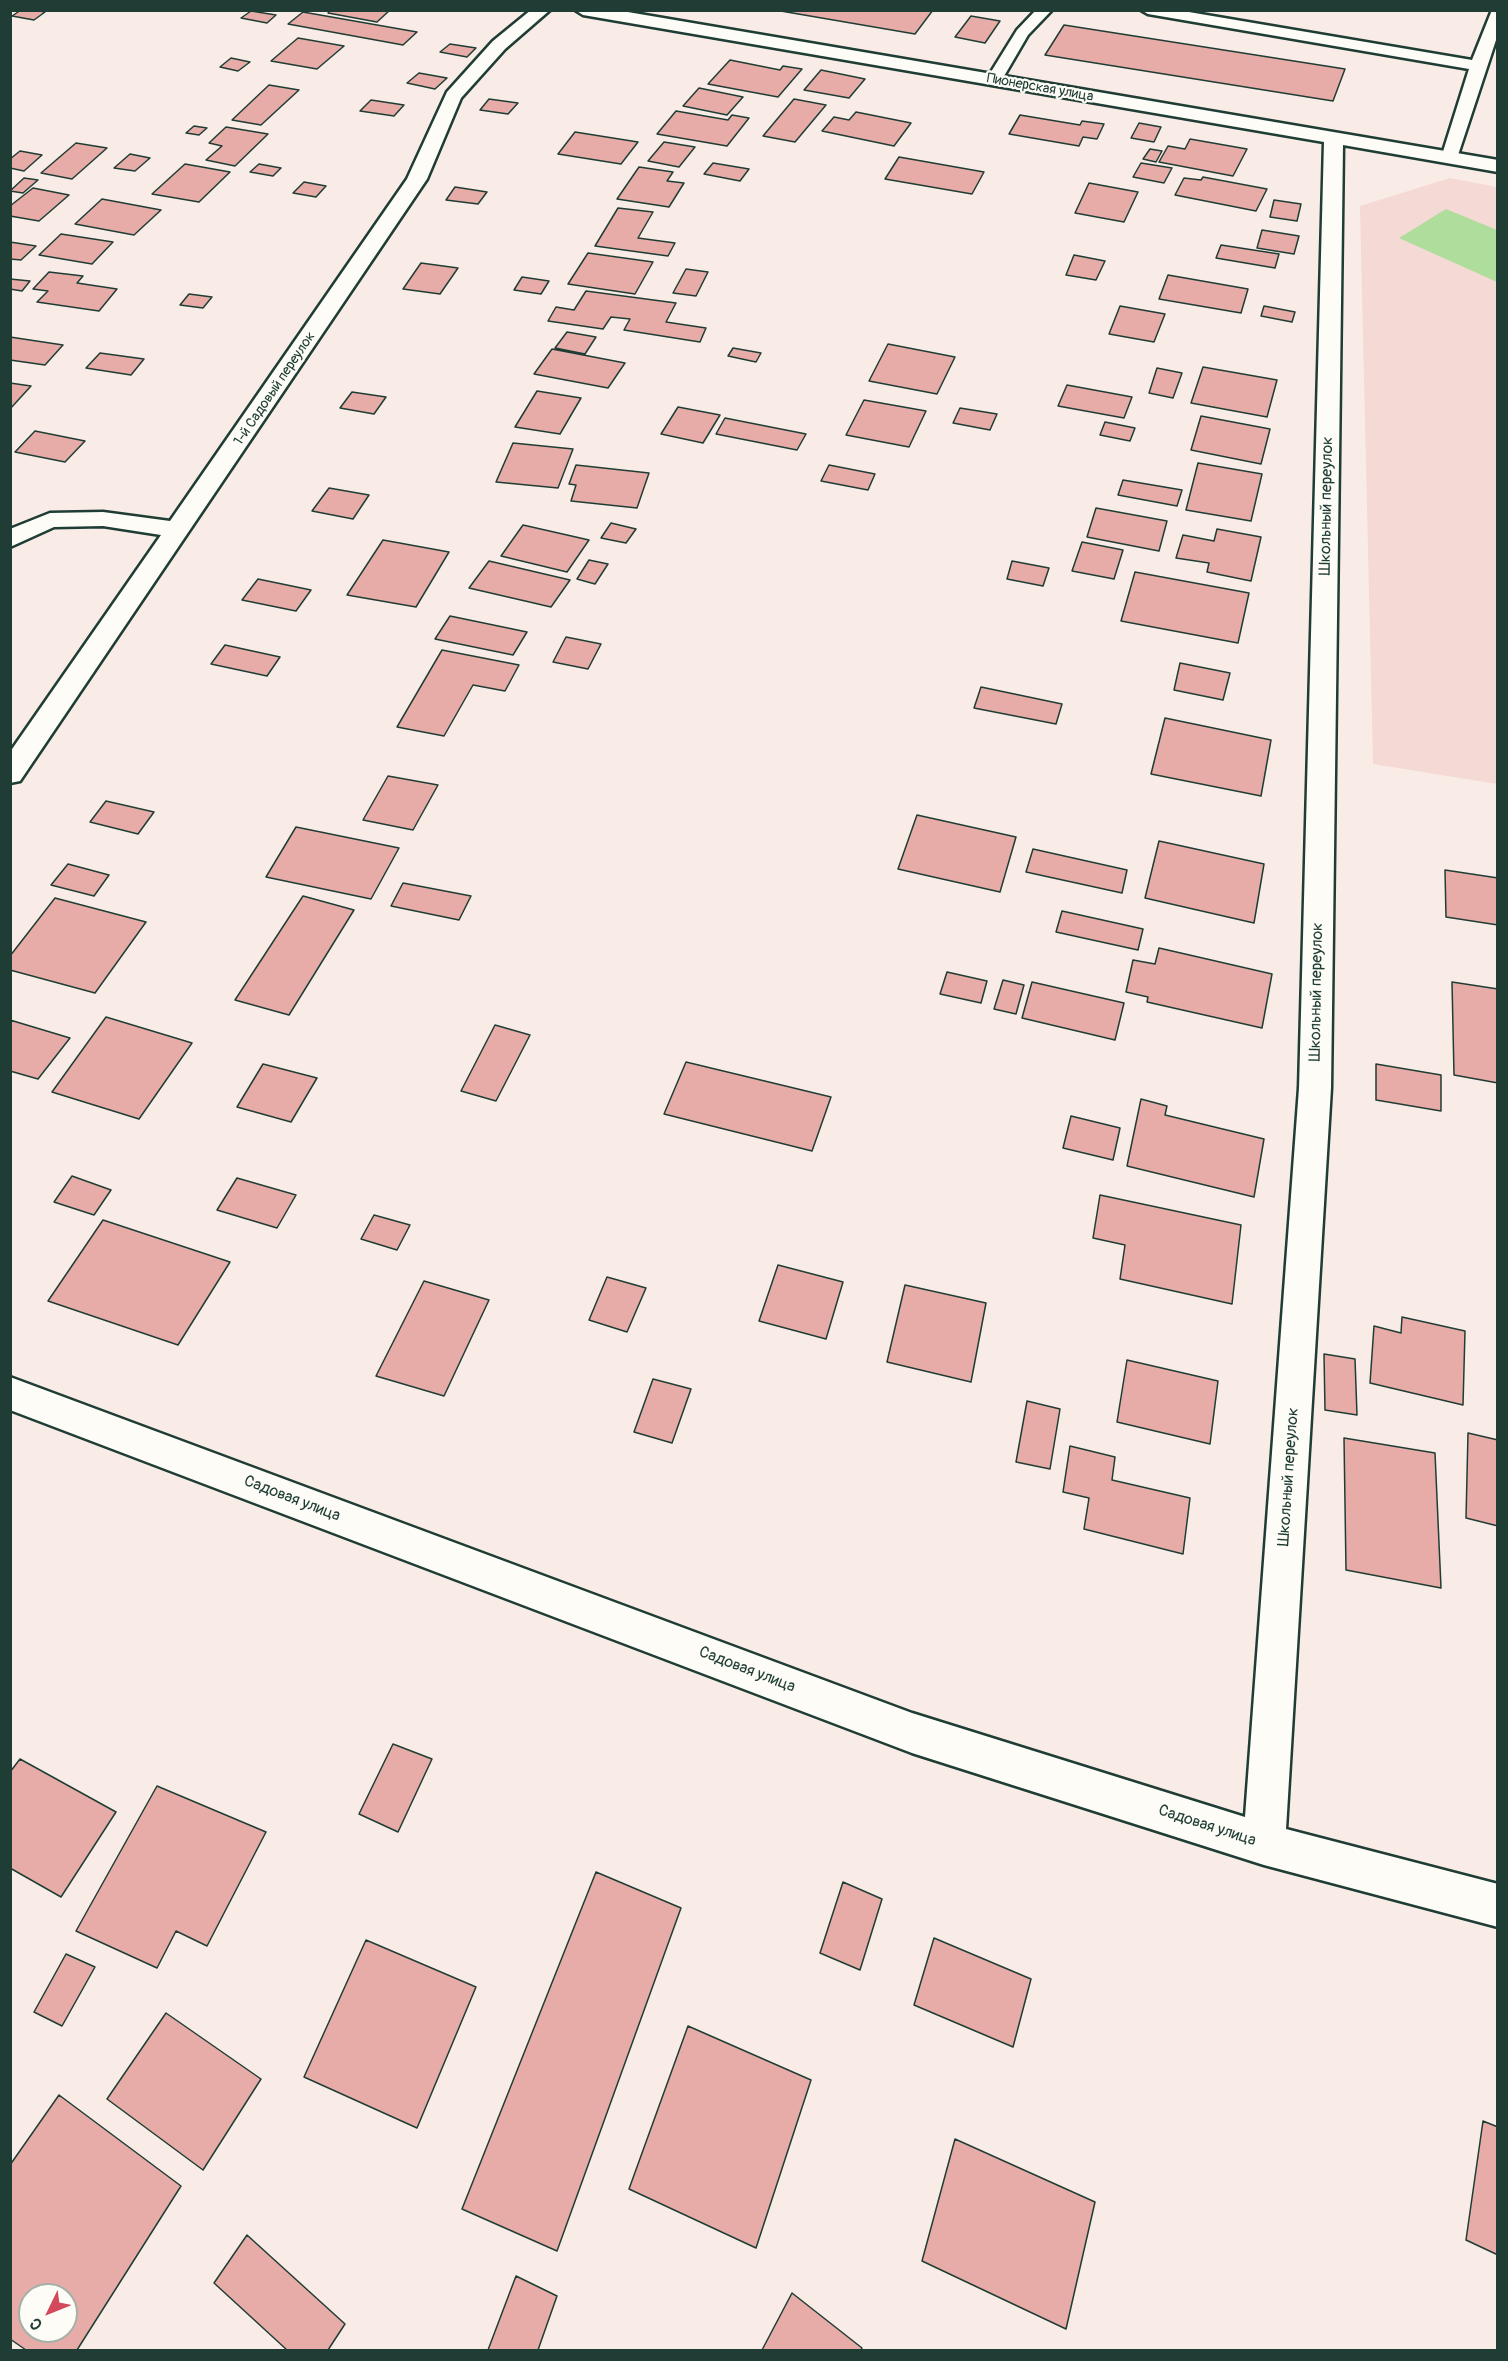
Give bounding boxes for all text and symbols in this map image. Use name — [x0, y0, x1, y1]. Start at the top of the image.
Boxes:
street label: Пионерская улица — [985, 70, 1095, 106]
street label: 1-й Садовый переулок — [231, 329, 319, 449]
street label: Школьный переулок — [1316, 436, 1338, 576]
street label: Школьный переулок — [1306, 922, 1328, 1062]
street label: Школьный переулок — [1275, 1407, 1303, 1547]
street label: Садовая улица — [241, 1472, 343, 1526]
street label: Садовая улица — [696, 1643, 798, 1697]
street label: Садовая улица — [1156, 1801, 1258, 1851]
north arrow — [18, 2283, 78, 2343]
text: С — [26, 2313, 47, 2334]

